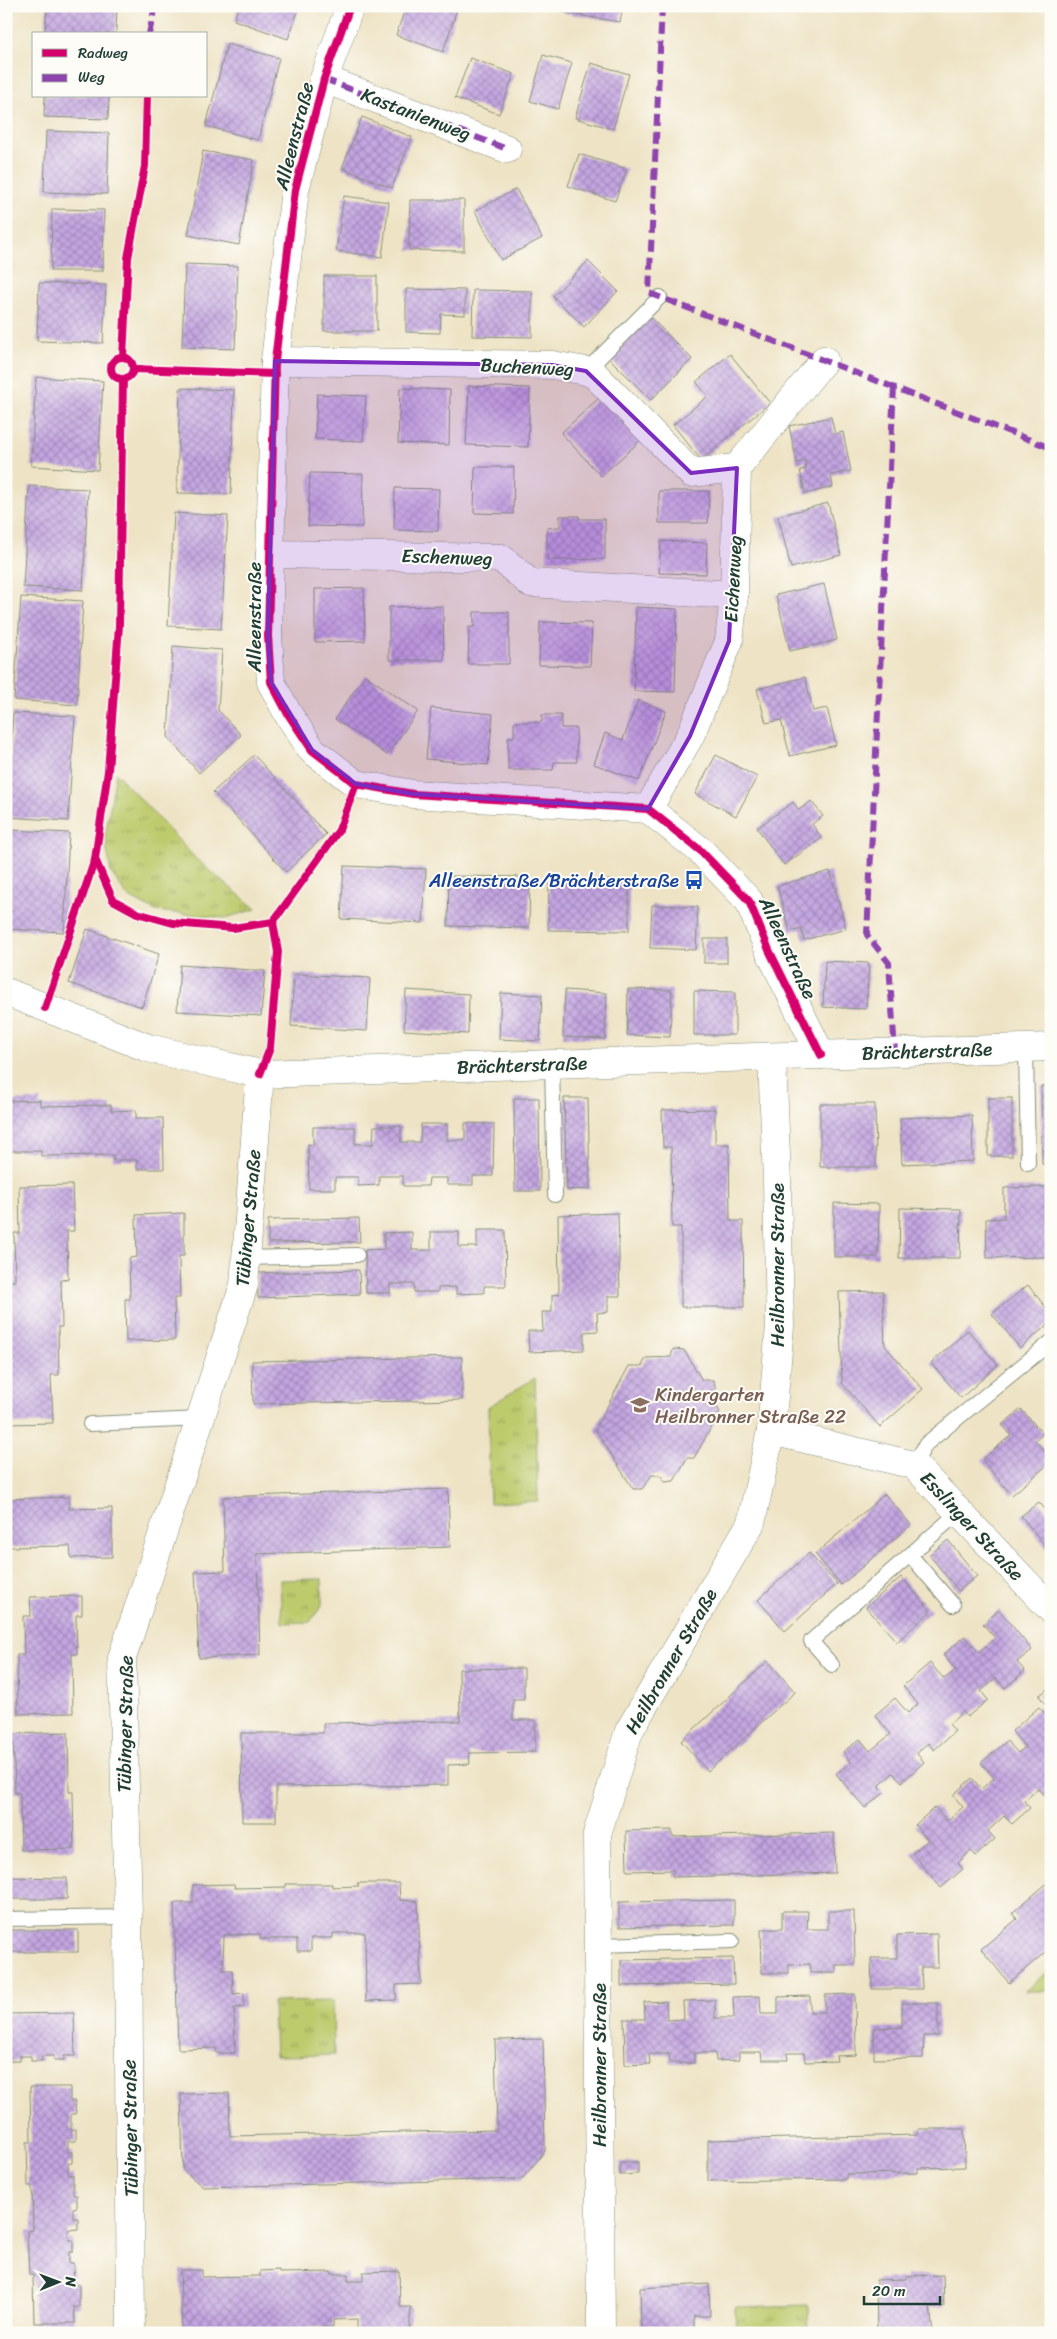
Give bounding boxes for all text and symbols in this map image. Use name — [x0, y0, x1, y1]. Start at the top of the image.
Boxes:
legend — [32, 32, 208, 98]
text: Radweg — [78, 40, 128, 66]
text: Weg — [78, 64, 105, 90]
street label: Alleenstraße — [264, 78, 323, 195]
street label: Kastanienweg — [356, 78, 476, 150]
street label: Buchenweg — [479, 348, 575, 386]
street label: Eichenweg — [714, 534, 752, 623]
street label: Eschenweg — [401, 539, 493, 575]
street label: Alleenstraße — [238, 562, 271, 673]
place label: Alleenstraße/Brächterstraße — [428, 864, 679, 897]
bus stop icon: Alleenstraße/Brächterstraße — [683, 869, 705, 891]
street label: Alleenstraße — [749, 890, 826, 1005]
street label: Brächterstraße — [861, 1032, 993, 1070]
street label: Brächterstraße — [456, 1046, 588, 1084]
street label: Tübinger Straße — [226, 1148, 270, 1288]
street label: Heilbronner Straße — [761, 1183, 794, 1347]
place label: Kindergarten Heilbronner Straße 22 — [655, 1378, 846, 1433]
school or university icon: Kindergarten Heilbronner Straße 22 — [629, 1394, 651, 1416]
street label: Esslinger Straße — [912, 1463, 1032, 1589]
street label: Heilbronner Straße — [616, 1582, 726, 1740]
street label: Tübinger Straße — [107, 1655, 143, 1793]
street label: Heilbronner Straße — [583, 1983, 616, 2147]
street label: Tübinger Straße — [112, 2059, 148, 2197]
north arrow — [32, 2256, 82, 2306]
scale bar — [864, 2274, 941, 2306]
text: N — [58, 2276, 83, 2287]
text: 20 m — [872, 2278, 906, 2304]

